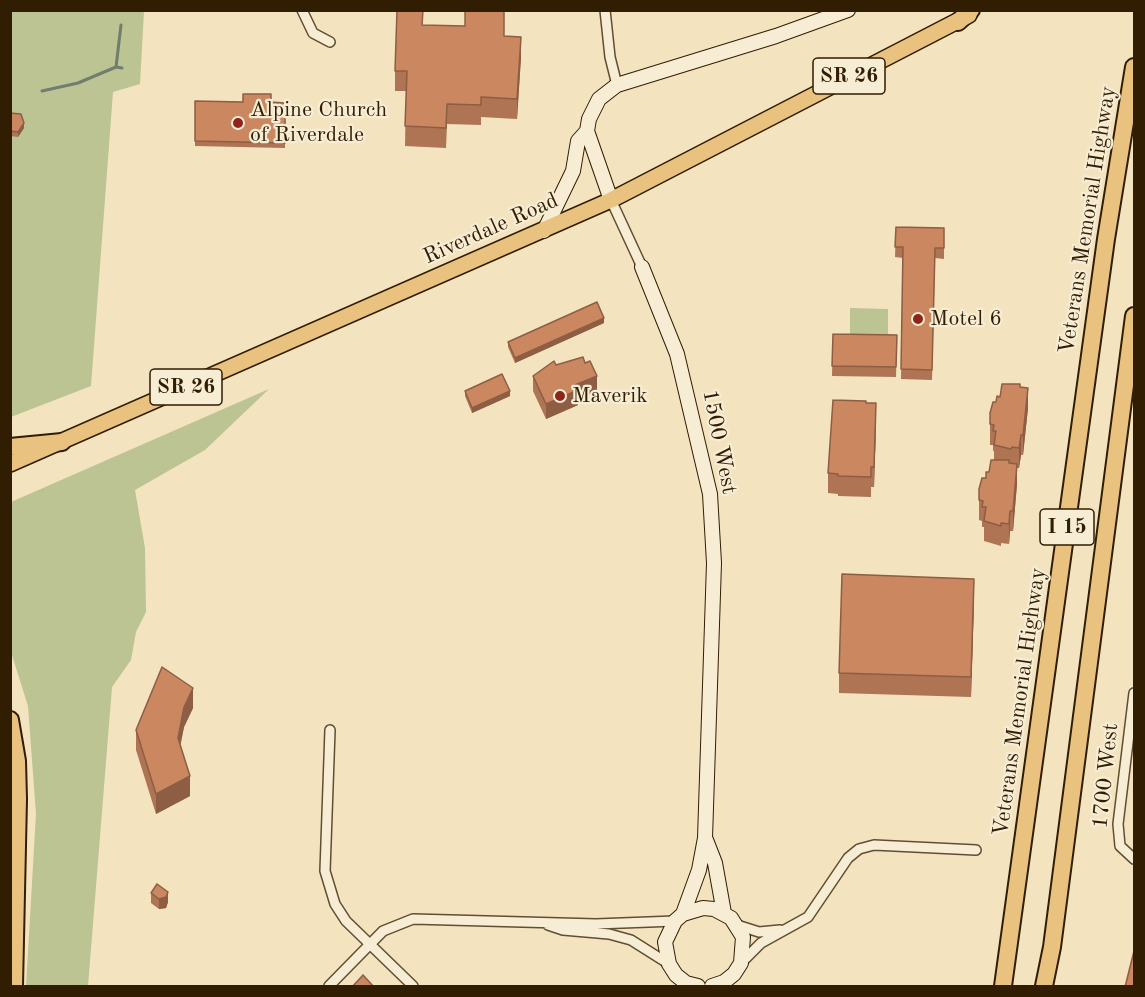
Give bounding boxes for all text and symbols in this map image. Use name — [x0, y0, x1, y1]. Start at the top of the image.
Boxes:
road number: SR 26 — [813, 58, 885, 94]
street label: Veterans Memorial Highway — [1054, 84, 1122, 356]
place label: Alpine Church of Riverdale — [250, 97, 387, 148]
marker: Alpine Church of Riverdale — [231, 116, 245, 130]
street label: Riverdale Road — [419, 187, 563, 271]
place label: Motel 6 — [930, 306, 1002, 332]
marker: Motel 6 — [911, 312, 925, 326]
road number: SR 26 — [150, 369, 222, 405]
place label: Maverik — [572, 383, 648, 409]
street label: 1500 West — [696, 387, 742, 497]
marker: Maverik — [553, 389, 567, 403]
road number: I 15 — [1040, 509, 1094, 545]
street label: Veterans Memorial Highway — [988, 566, 1052, 838]
street label: 1700 West — [1087, 722, 1125, 830]

